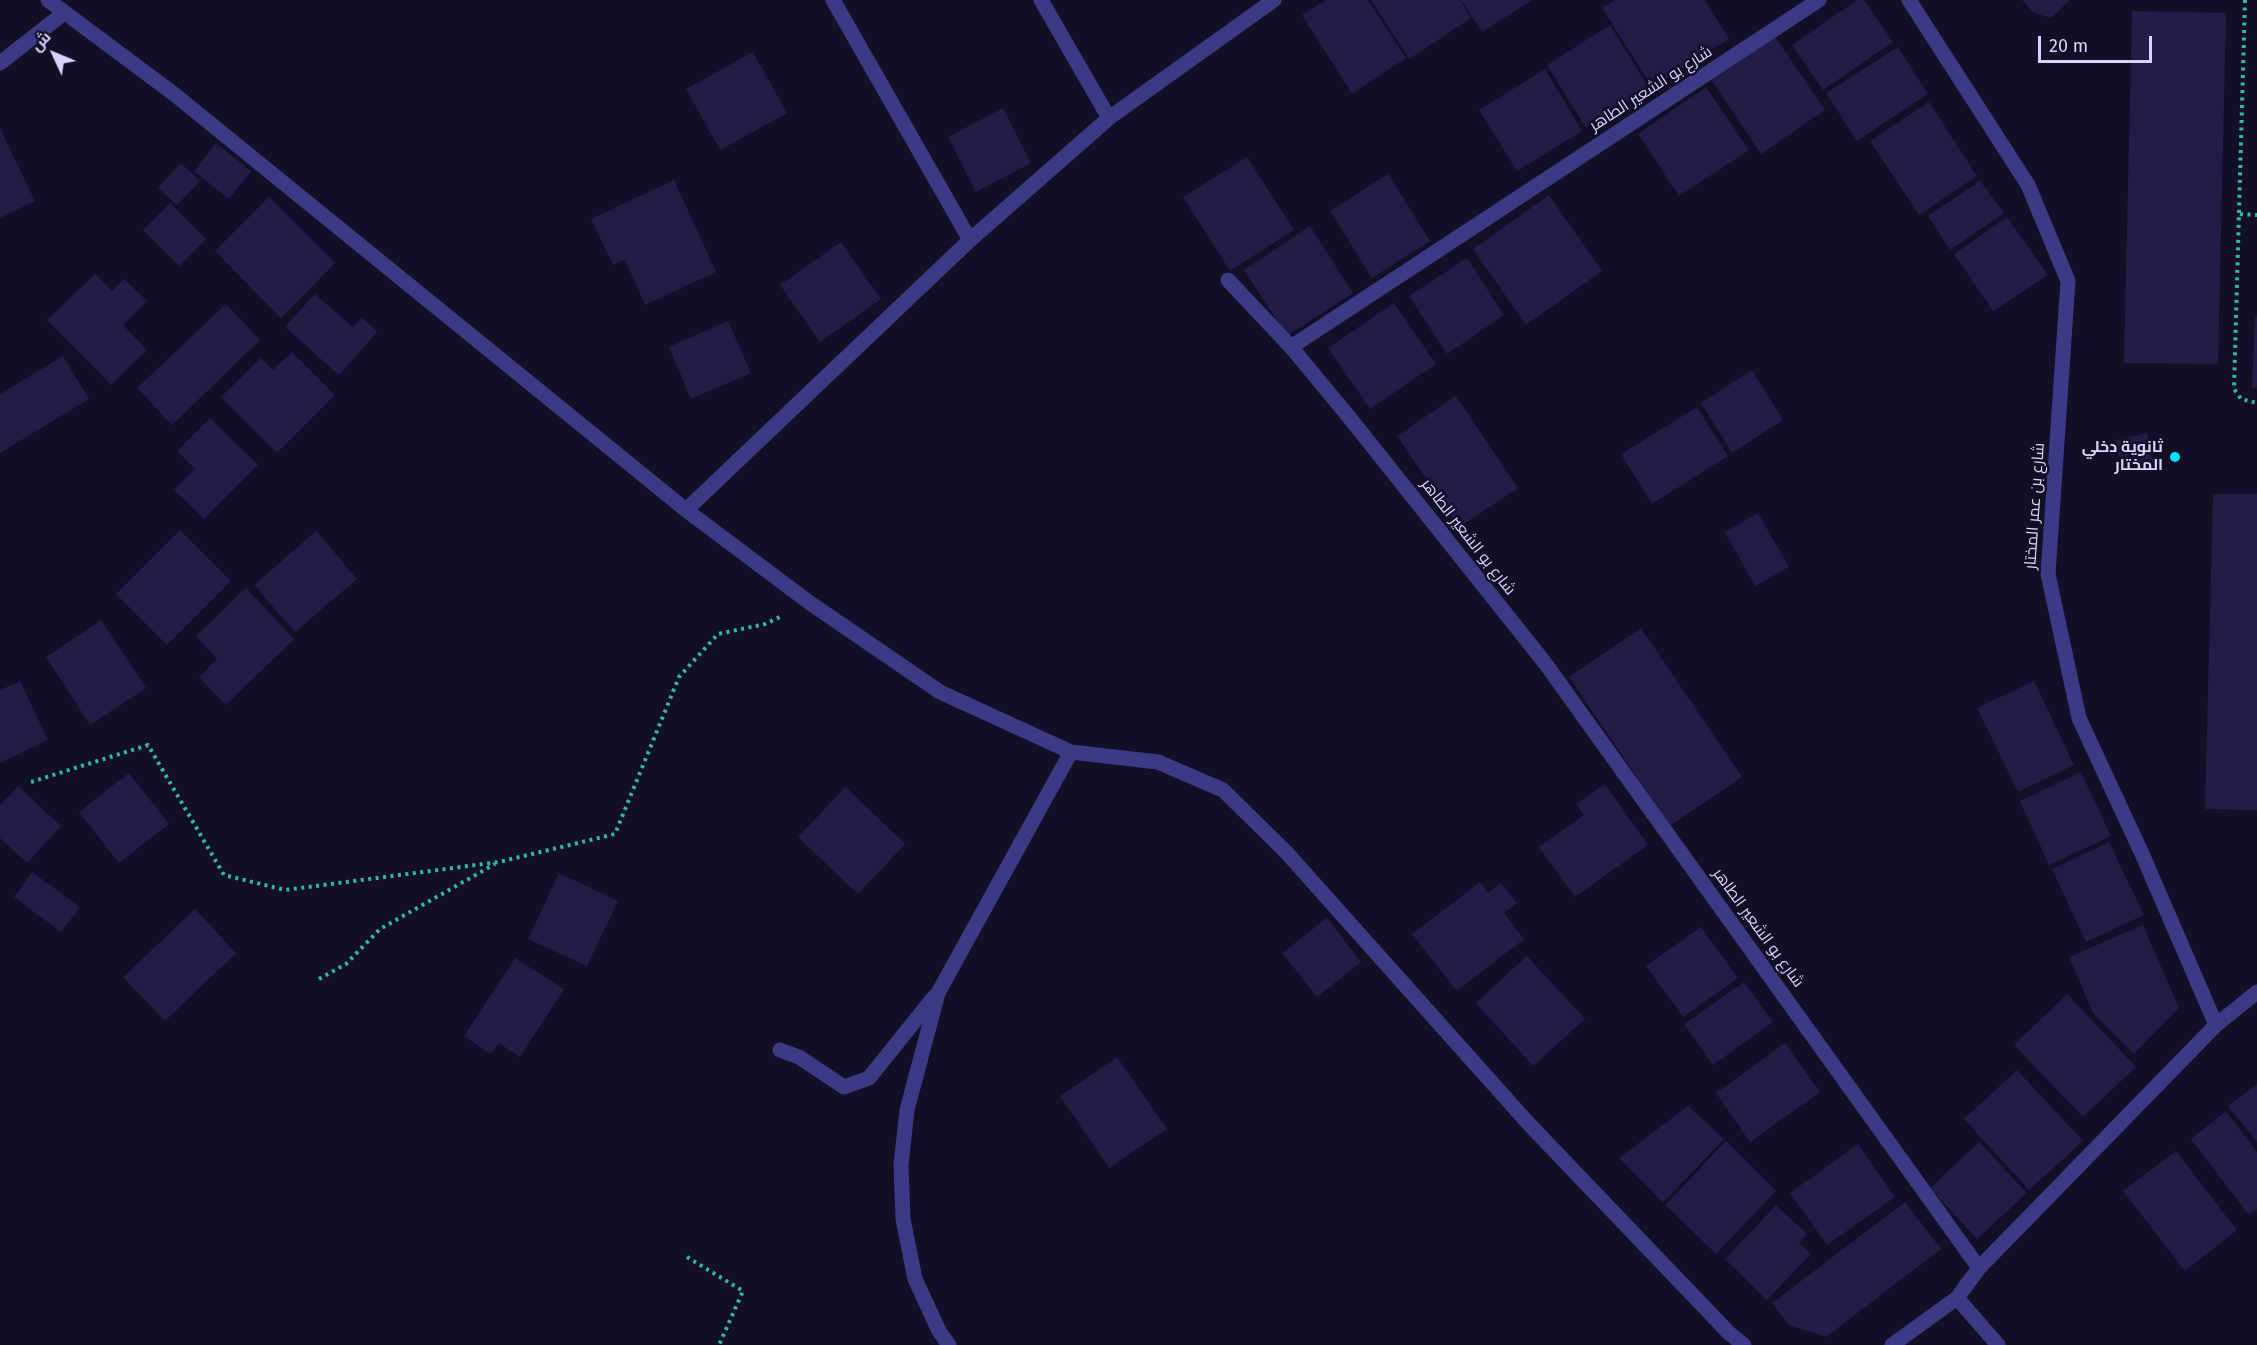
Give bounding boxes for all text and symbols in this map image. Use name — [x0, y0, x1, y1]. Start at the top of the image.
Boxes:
north arrow — [24, 24, 84, 84]
scale bar — [2041, 24, 2155, 62]
text: ش — [27, 27, 55, 55]
text: 20 m — [2049, 35, 2088, 57]
street label: شارع بو الشعير الطاهر — [1586, 42, 1716, 136]
place label: ثانوية دخلي المختار — [2082, 438, 2163, 476]
street label: شارع بن عمر المختار — [2021, 442, 2049, 570]
marker: ثانوية دخلي المختار — [2168, 450, 2182, 464]
street label: شارع بو الشعير الطاهر — [1417, 475, 1519, 599]
street label: شارع بو الشعير الطاهر — [1708, 865, 1808, 991]

